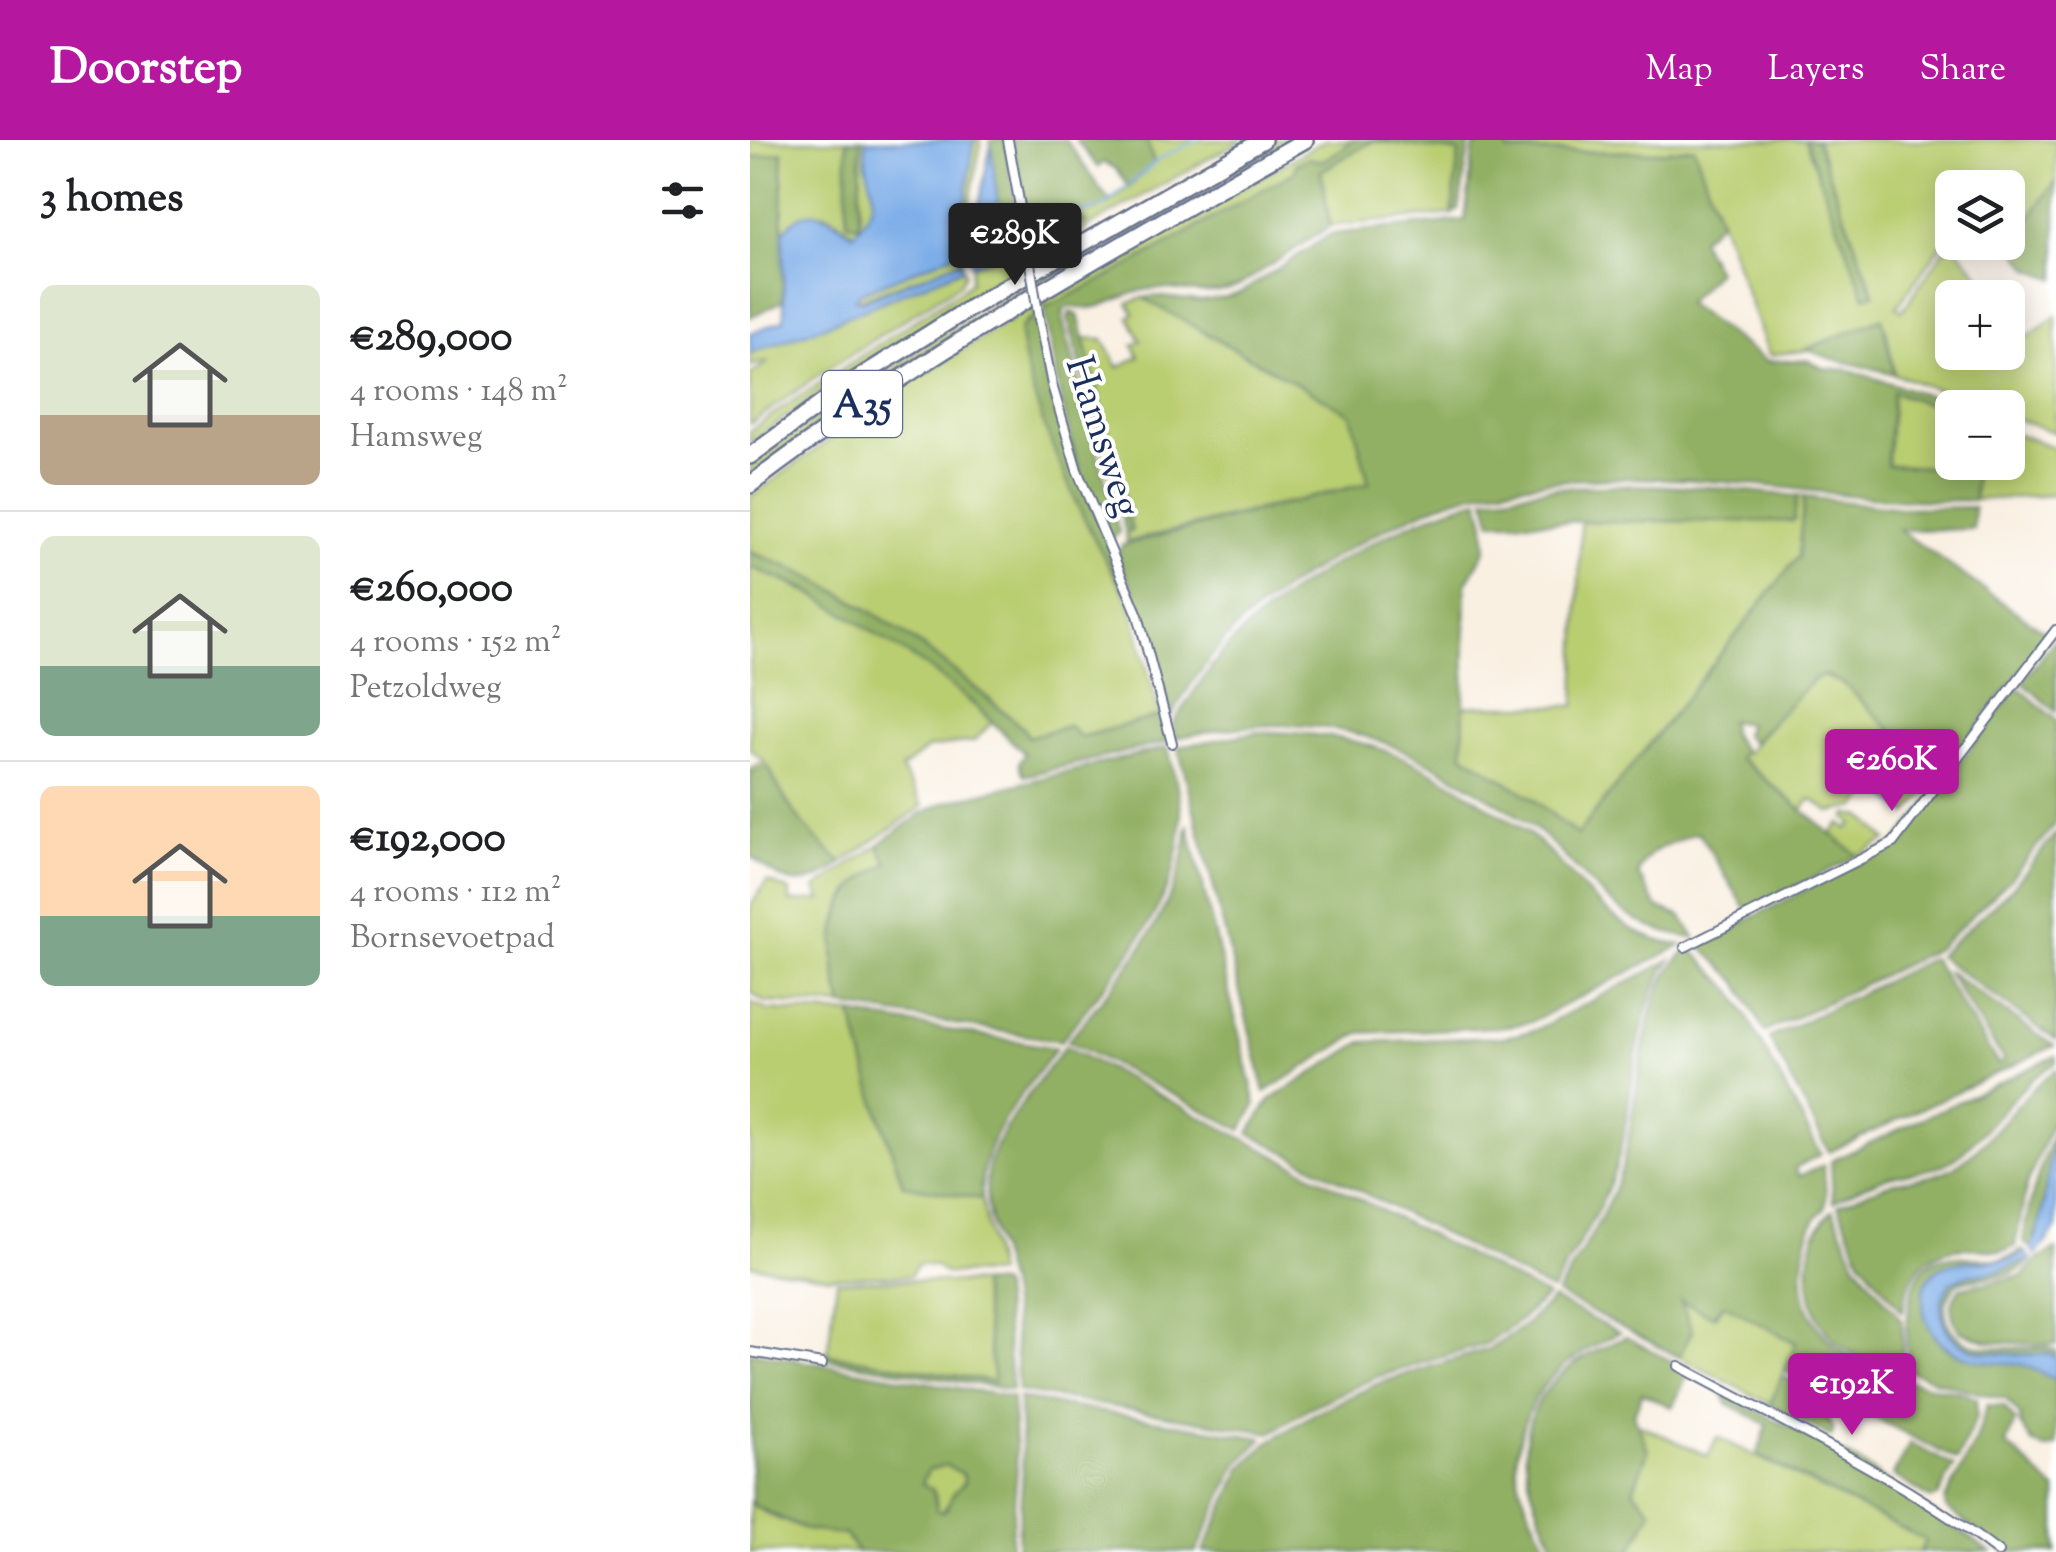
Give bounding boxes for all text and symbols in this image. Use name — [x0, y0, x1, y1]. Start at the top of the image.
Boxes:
text: Doorstep — [50, 36, 242, 105]
text: Map — [1645, 45, 1713, 96]
text: Layers — [1768, 45, 1865, 96]
text: Share — [1920, 45, 2006, 96]
text: 3 homes — [40, 170, 184, 230]
map controls — [1935, 170, 2025, 480]
button: layers — [1935, 170, 2025, 260]
icon: filters — [655, 173, 710, 228]
pin: €289K — [945, 203, 1085, 288]
text: €289K — [970, 212, 1060, 258]
button: + — [1935, 280, 2025, 370]
text: €289,000 — [350, 309, 512, 369]
icon: home — [120, 325, 240, 445]
street label: Hamsweg — [1048, 350, 1153, 525]
text: 4 rooms · 148 m² — [350, 369, 568, 415]
road number: A35 — [822, 371, 902, 437]
button: − — [1935, 390, 2025, 480]
text: Hamsweg — [350, 415, 483, 461]
text: €260,000 — [350, 560, 513, 620]
icon: home — [120, 576, 240, 696]
text: 4 rooms · 152 m² — [350, 620, 562, 666]
text: Petzoldweg — [350, 666, 502, 712]
pin: €260K — [1822, 729, 1962, 814]
text: €260K — [1847, 738, 1937, 784]
text: €192,000 — [350, 810, 506, 870]
icon: home — [120, 826, 240, 946]
text: 4 rooms · 112 m² — [350, 870, 562, 916]
text: Bornsevoetpad — [350, 916, 555, 962]
pin: €192K — [1782, 1353, 1922, 1438]
text: €192K — [1810, 1362, 1894, 1408]

